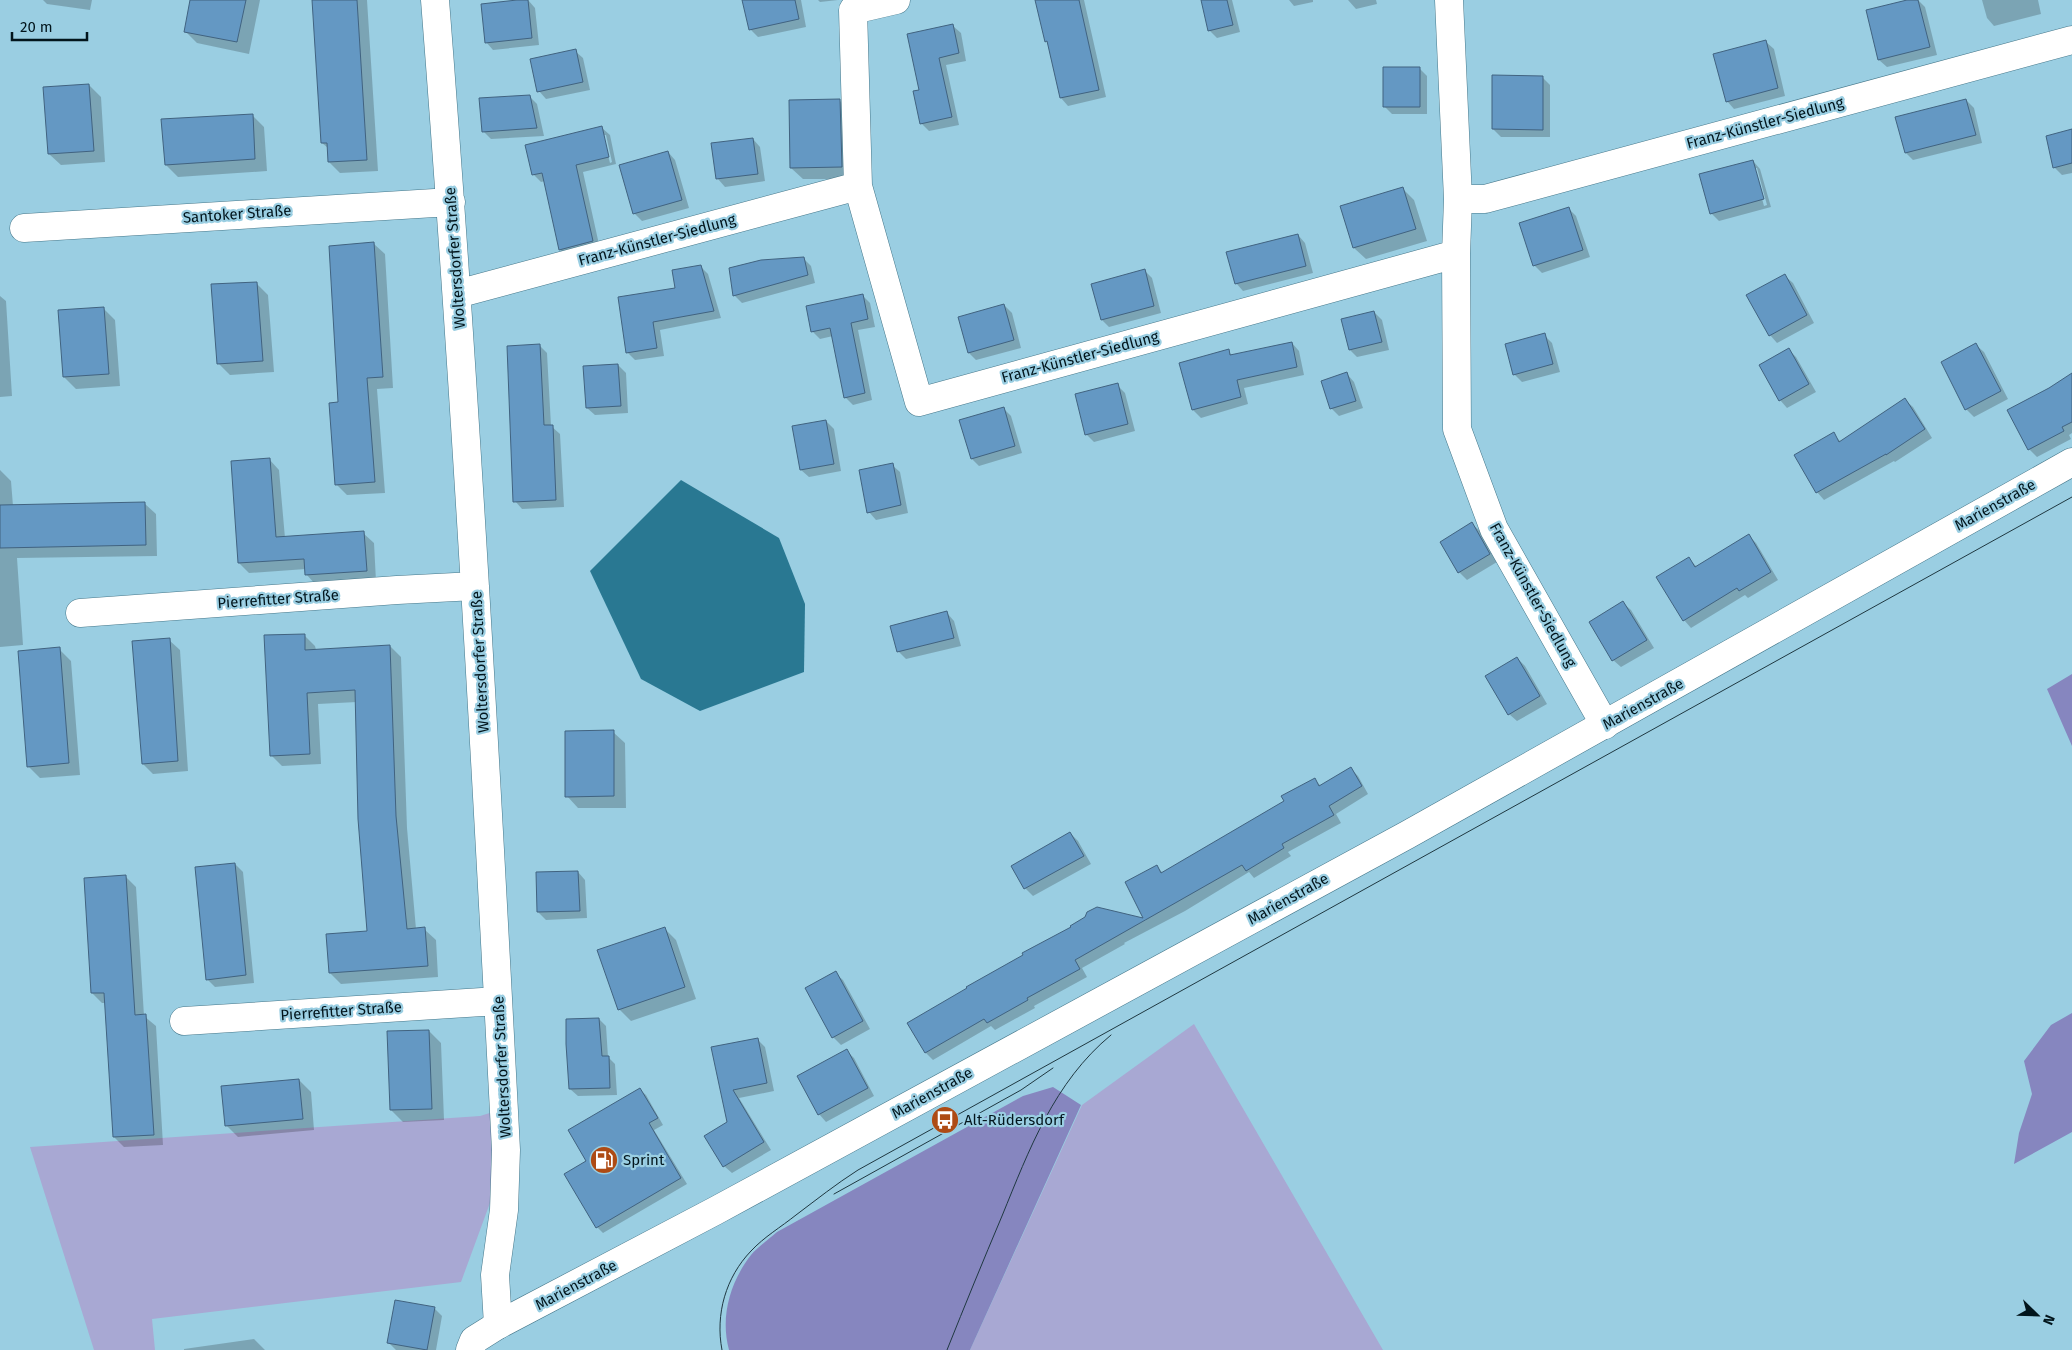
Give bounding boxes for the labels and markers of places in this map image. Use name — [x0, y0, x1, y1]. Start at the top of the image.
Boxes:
bus stop icon: Alt-Rüdersdorf — [930, 1105, 960, 1135]
place label: Alt-Rüdersdorf — [964, 1111, 1065, 1129]
fuel station icon: Sprint — [589, 1145, 619, 1175]
place label: Sprint — [623, 1151, 665, 1169]

